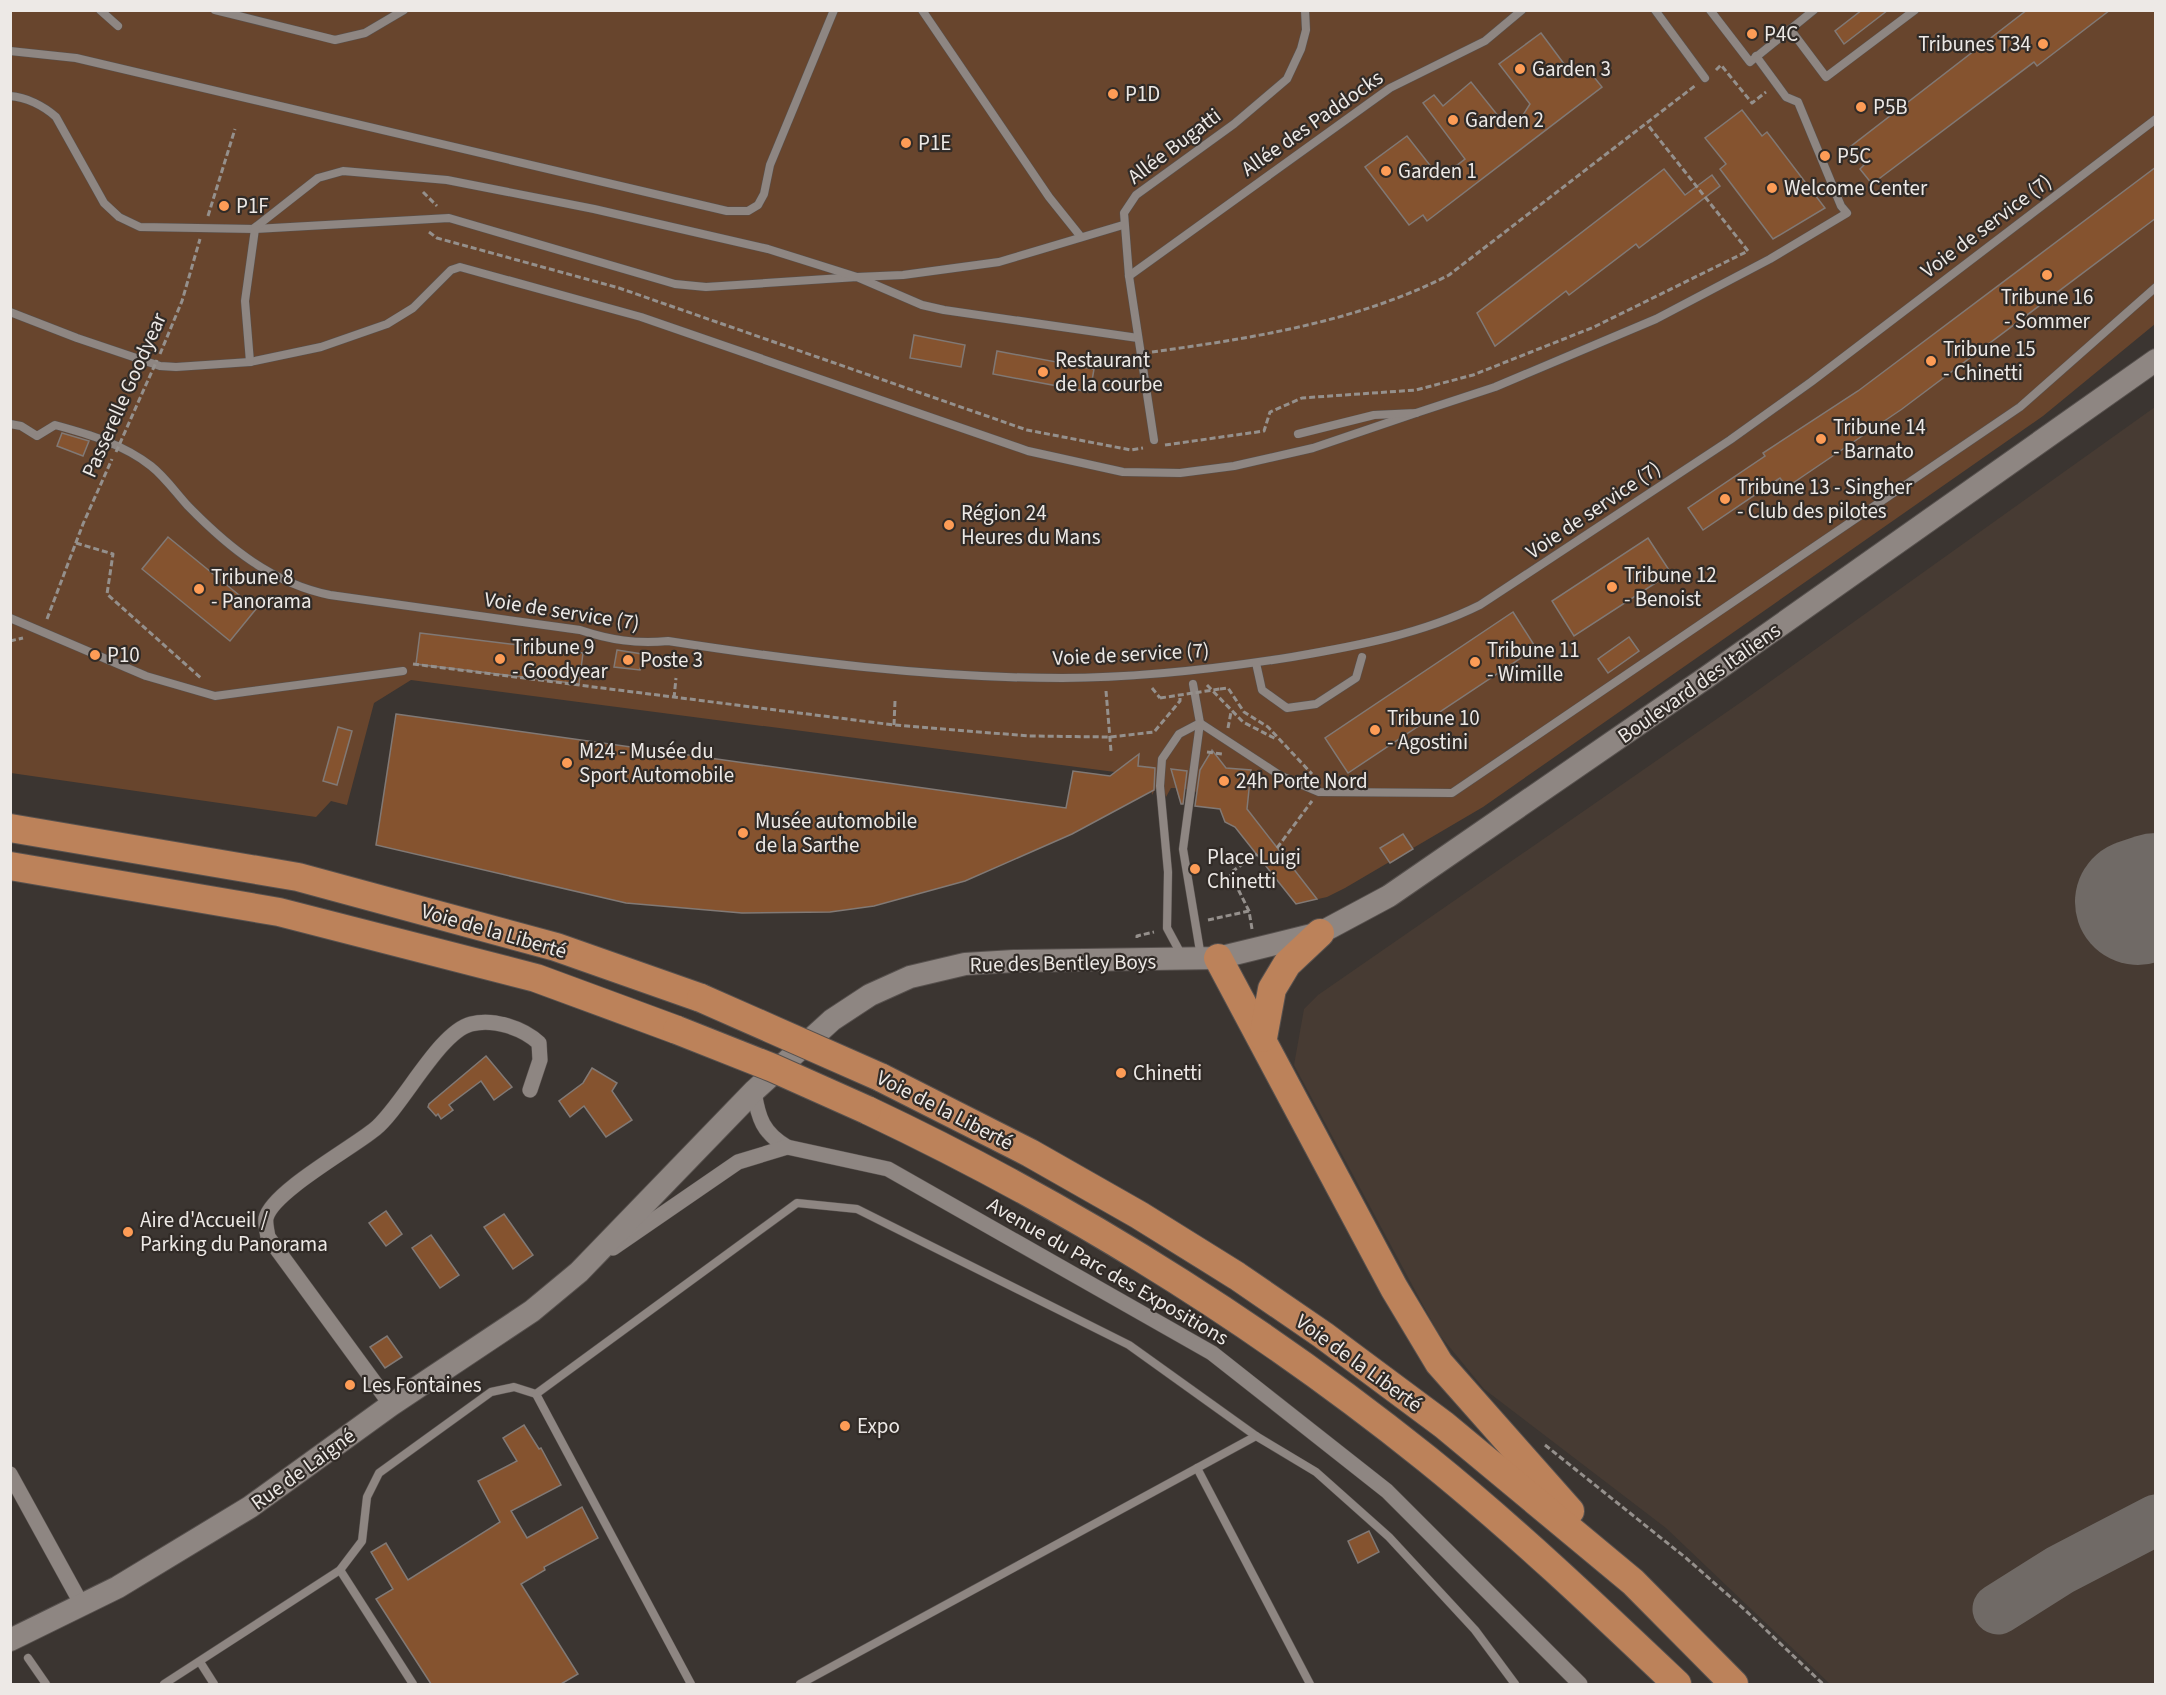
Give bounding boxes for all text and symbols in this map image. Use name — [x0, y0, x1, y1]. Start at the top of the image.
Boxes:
place label: P4C — [1764, 19, 1798, 49]
marker: P4C — [1745, 27, 1759, 41]
place label: Tribunes T34 — [1918, 29, 2031, 59]
marker: Tribunes T34 — [2036, 37, 2050, 51]
place label: Garden 3 — [1532, 54, 1611, 84]
marker: Garden 3 — [1513, 62, 1527, 76]
street label: Allée des Paddocks — [1235, 63, 1389, 183]
place label: P1D — [1125, 79, 1160, 109]
marker: P1D — [1106, 87, 1120, 101]
place label: P5B — [1873, 92, 1908, 122]
marker: P5B — [1854, 100, 1868, 114]
street label: Allée Bugatti — [1121, 101, 1227, 191]
place label: Garden 2 — [1465, 105, 1544, 135]
marker: Garden 2 — [1446, 113, 1460, 127]
place label: P1E — [918, 128, 951, 158]
marker: P1E — [899, 136, 913, 150]
place label: P5C — [1837, 141, 1871, 171]
marker: P5C — [1818, 149, 1832, 163]
place label: Garden 1 — [1398, 156, 1477, 186]
marker: Garden 1 — [1379, 164, 1393, 178]
street label: Voie de service (7) — [1914, 167, 2058, 285]
place label: Welcome Center — [1784, 173, 1928, 203]
marker: Welcome Center — [1765, 181, 1779, 195]
place label: P1F — [236, 191, 269, 221]
marker: P1F — [217, 199, 231, 213]
marker: Tribune 16 - Sommer — [2040, 268, 2054, 282]
place label: Tribune 16 - Sommer — [2001, 282, 2093, 336]
street label: Passerelle Goodyear — [74, 307, 174, 482]
place label: Tribune 15 - Chinetti — [1943, 334, 2036, 388]
place label: Restaurant de la courbe — [1055, 345, 1163, 399]
marker: Tribune 15 - Chinetti — [1924, 354, 1938, 368]
marker: Restaurant de la courbe — [1036, 365, 1050, 379]
place label: Tribune 14 - Barnato — [1833, 412, 1926, 466]
marker: Tribune 14 - Barnato — [1814, 432, 1828, 446]
street label: Voie de service (7) — [1520, 454, 1666, 566]
place label: Tribune 13 - Singher - Club des pilotes — [1737, 472, 1913, 526]
marker: Tribune 13 - Singher - Club des pilotes — [1718, 492, 1732, 506]
place label: Région 24 Heures du Mans — [961, 498, 1101, 552]
marker: Région 24 Heures du Mans — [942, 518, 956, 532]
place label: Tribune 12 - Benoist — [1624, 560, 1717, 614]
place label: Tribune 8 - Panorama — [211, 562, 312, 616]
marker: Tribune 12 - Benoist — [1605, 580, 1619, 594]
marker: Tribune 8 - Panorama — [192, 582, 206, 596]
street label: Voie de service (7) — [482, 584, 642, 638]
street label: Boulevard des Italiens — [1611, 615, 1787, 751]
place label: Tribune 9 - Goodyear — [512, 632, 609, 686]
street label: Voie de service (7) — [1052, 635, 1210, 673]
place label: Tribune 11 - Wimille — [1487, 635, 1580, 689]
place label: P10 — [107, 640, 140, 670]
place label: Poste 3 — [640, 645, 703, 675]
marker: P10 — [88, 648, 102, 662]
marker: Tribune 9 - Goodyear — [493, 652, 507, 666]
marker: Poste 3 — [621, 653, 635, 667]
marker: Tribune 11 - Wimille — [1468, 655, 1482, 669]
place label: Tribune 10 - Agostini — [1387, 703, 1480, 757]
marker: Tribune 10 - Agostini — [1368, 723, 1382, 737]
place label: M24 - Musée du Sport Automobile — [579, 736, 734, 790]
marker: M24 - Musée du Sport Automobile — [560, 756, 574, 770]
place label: 24h Porte Nord — [1236, 766, 1368, 796]
marker: 24h Porte Nord — [1217, 774, 1231, 788]
place label: Musée automobile de la Sarthe — [755, 806, 917, 860]
marker: Musée automobile de la Sarthe — [736, 826, 750, 840]
place label: Place Luigi Chinetti — [1207, 842, 1301, 896]
marker: Place Luigi Chinetti — [1188, 862, 1202, 876]
street label: Voie de la Liberté — [418, 896, 570, 966]
street label: Rue des Bentley Boys — [969, 946, 1157, 980]
place label: Chinetti — [1133, 1058, 1202, 1088]
street label: Voie de la Liberté — [871, 1063, 1019, 1157]
marker: Chinetti — [1114, 1066, 1128, 1080]
street label: Avenue du Parc des Expositions — [982, 1189, 1234, 1353]
place label: Aire d'Accueil / Parking du Panorama — [140, 1205, 328, 1259]
marker: Aire d'Accueil / Parking du Panorama — [121, 1225, 135, 1239]
street label: Voie de la Liberté — [1290, 1307, 1428, 1419]
place label: Les Fontaines — [362, 1370, 482, 1400]
marker: Les Fontaines — [343, 1378, 357, 1392]
place label: Expo — [857, 1411, 900, 1441]
marker: Expo — [838, 1419, 852, 1433]
street label: Rue de Laigné — [245, 1421, 361, 1517]

